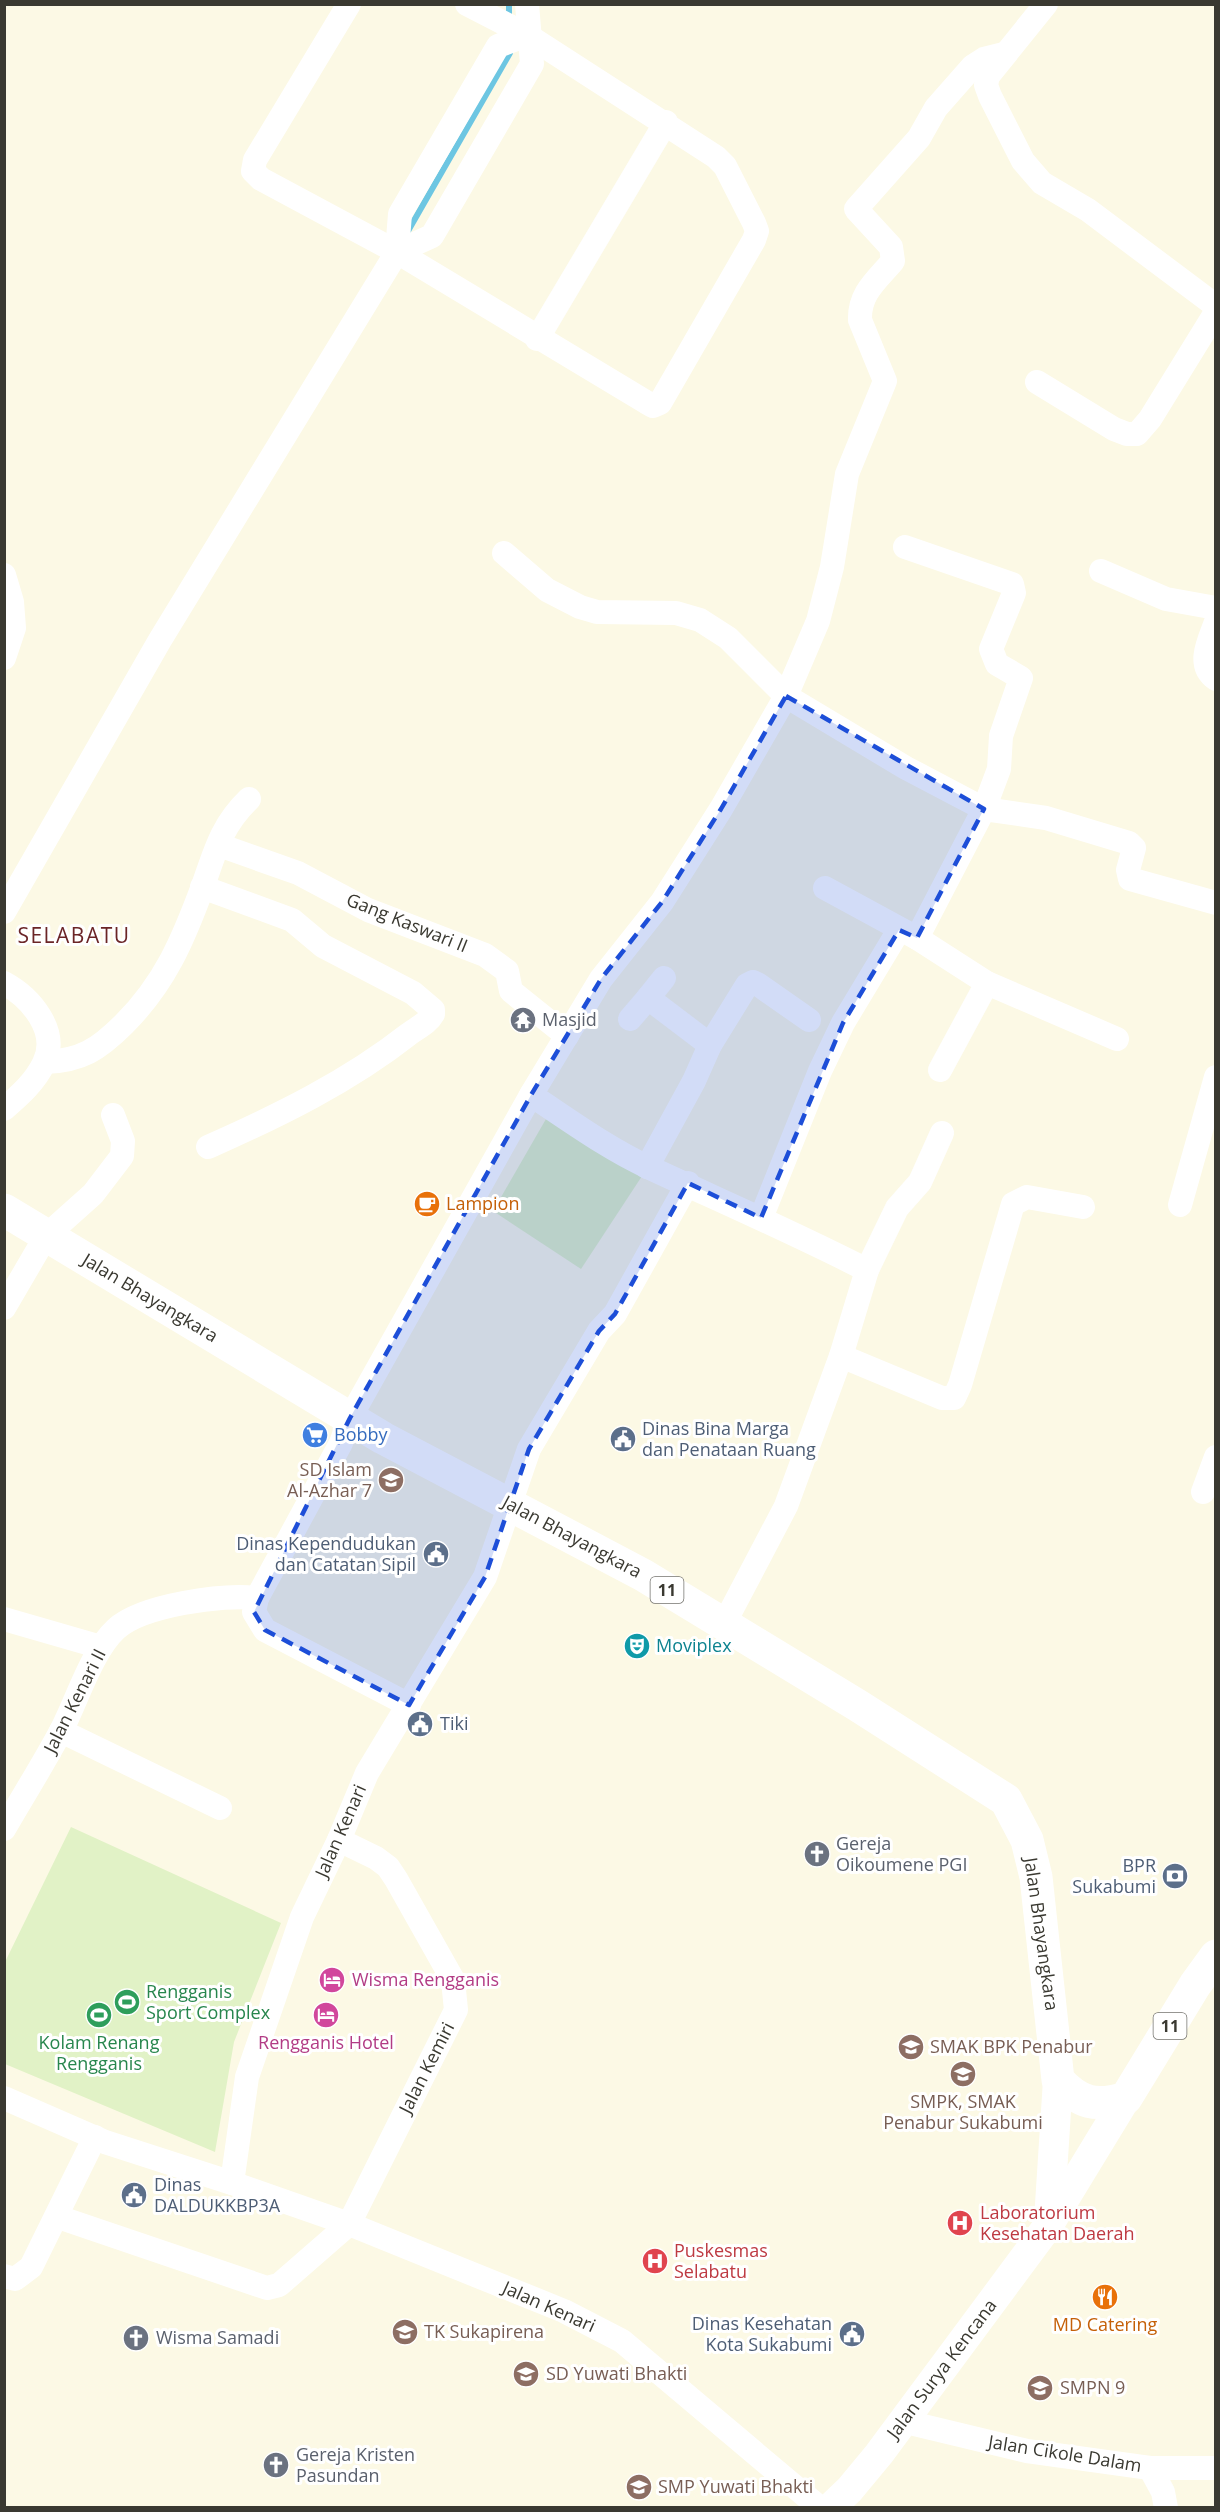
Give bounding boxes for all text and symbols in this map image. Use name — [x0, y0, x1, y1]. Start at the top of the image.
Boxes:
street label: Gang Kaswari II — [343, 887, 472, 957]
district label: SELABATU — [17, 921, 131, 949]
temple icon: Masjid — [508, 1005, 538, 1035]
place label: Masjid — [542, 1007, 597, 1031]
cafe icon: Lampion — [412, 1189, 442, 1219]
place label: Lampion — [446, 1191, 520, 1215]
street label: Jalan Bhayangkara — [76, 1246, 223, 1347]
place label: Dinas Bina Marga dan Penataan Ruang — [642, 1416, 816, 1461]
supermarket icon: Bobby — [300, 1420, 330, 1450]
place label: Bobby — [334, 1422, 388, 1446]
public building icon: Dinas Bina Marga dan Penataan Ruang — [608, 1424, 638, 1454]
place label: SD Islam Al-Azhar 7 — [287, 1457, 372, 1502]
school or university icon: SD Islam Al-Azhar 7 — [376, 1465, 406, 1495]
street label: Jalan Bhayangkara — [497, 1488, 646, 1583]
place label: Dinas Kependudukan dan Catatan Sipil — [236, 1531, 416, 1576]
public building icon: Dinas Kependudukan dan Catatan Sipil — [421, 1539, 451, 1569]
road number: 11 — [650, 1577, 684, 1603]
theatre icon: Moviplex — [622, 1631, 652, 1661]
place label: Moviplex — [656, 1633, 732, 1657]
street label: Jalan Kenari II — [37, 1644, 111, 1759]
public building icon: Tiki — [405, 1709, 435, 1739]
place label: Tiki — [440, 1711, 468, 1735]
street label: Jalan Kenari — [308, 1780, 371, 1883]
place label: Gereja Oikoumene PGI — [836, 1831, 967, 1876]
church icon: Gereja Oikoumene PGI — [802, 1839, 832, 1869]
place label: BPR Sukabumi — [1072, 1853, 1156, 1898]
street label: Jalan Bhayangkara — [1019, 1854, 1065, 2012]
bank icon: BPR Sukabumi — [1160, 1861, 1190, 1891]
hotel icon: Wisma Rengganis — [317, 1965, 347, 1995]
place label: Wisma Rengganis — [352, 1967, 499, 1991]
place label: Rengganis Sport Complex — [146, 1979, 271, 2024]
sports icon: Rengganis Sport Complex — [112, 1987, 142, 2017]
sports icon: Kolam Renang Rengganis — [84, 2000, 114, 2030]
hotel icon: Rengganis Hotel — [311, 2000, 341, 2030]
road number: 11 — [1154, 2013, 1186, 2039]
street label: Jalan Kemiri — [392, 2018, 459, 2119]
place label: Kolam Renang Rengganis — [39, 2030, 160, 2075]
place label: Rengganis Hotel — [258, 2030, 394, 2054]
school or university icon: SMAK BPK Penabur — [896, 2032, 926, 2062]
place label: SMAK BPK Penabur — [930, 2034, 1093, 2058]
school or university icon: SMPK, SMAK Penabur Sukabumi — [948, 2059, 978, 2089]
place label: SMPK, SMAK Penabur Sukabumi — [883, 2089, 1043, 2134]
place label: Dinas DALDUKKBP3A — [154, 2172, 281, 2217]
public building icon: Dinas DALDUKKBP3A — [119, 2180, 149, 2210]
place label: Laboratorium Kesehatan Daerah — [980, 2200, 1135, 2245]
hospital icon: Laboratorium Kesehatan Daerah — [945, 2208, 975, 2238]
place label: Puskesmas Selabatu — [674, 2238, 768, 2283]
hospital icon: Puskesmas Selabatu — [640, 2246, 670, 2276]
street label: Jalan Kenari — [497, 2274, 600, 2337]
restaurant icon: MD Catering — [1090, 2282, 1120, 2312]
street label: Jalan Surya Kencana — [880, 2294, 1002, 2445]
place label: Dinas Kesehatan Kota Sukabumi — [692, 2311, 832, 2356]
place label: MD Catering — [1053, 2312, 1157, 2336]
school or university icon: TK Sukapirena — [390, 2317, 420, 2347]
place label: TK Sukapirena — [424, 2319, 544, 2343]
public building icon: Dinas Kesehatan Kota Sukabumi — [837, 2319, 867, 2349]
church icon: Wisma Samadi — [121, 2323, 151, 2353]
place label: Wisma Samadi — [156, 2325, 279, 2349]
school or university icon: SD Yuwati Bhakti — [511, 2359, 541, 2389]
place label: SD Yuwati Bhakti — [546, 2361, 687, 2385]
school or university icon: SMPN 9 — [1025, 2373, 1055, 2403]
place label: SMPN 9 — [1060, 2375, 1125, 2399]
street label: Jalan Cikole Dalam — [985, 2429, 1144, 2477]
place label: Gereja Kristen Pasundan — [296, 2442, 415, 2487]
church icon: Gereja Kristen Pasundan — [261, 2450, 291, 2480]
school or university icon: SMP Yuwati Bhakti — [624, 2472, 654, 2502]
place label: SMP Yuwati Bhakti — [658, 2474, 813, 2498]

